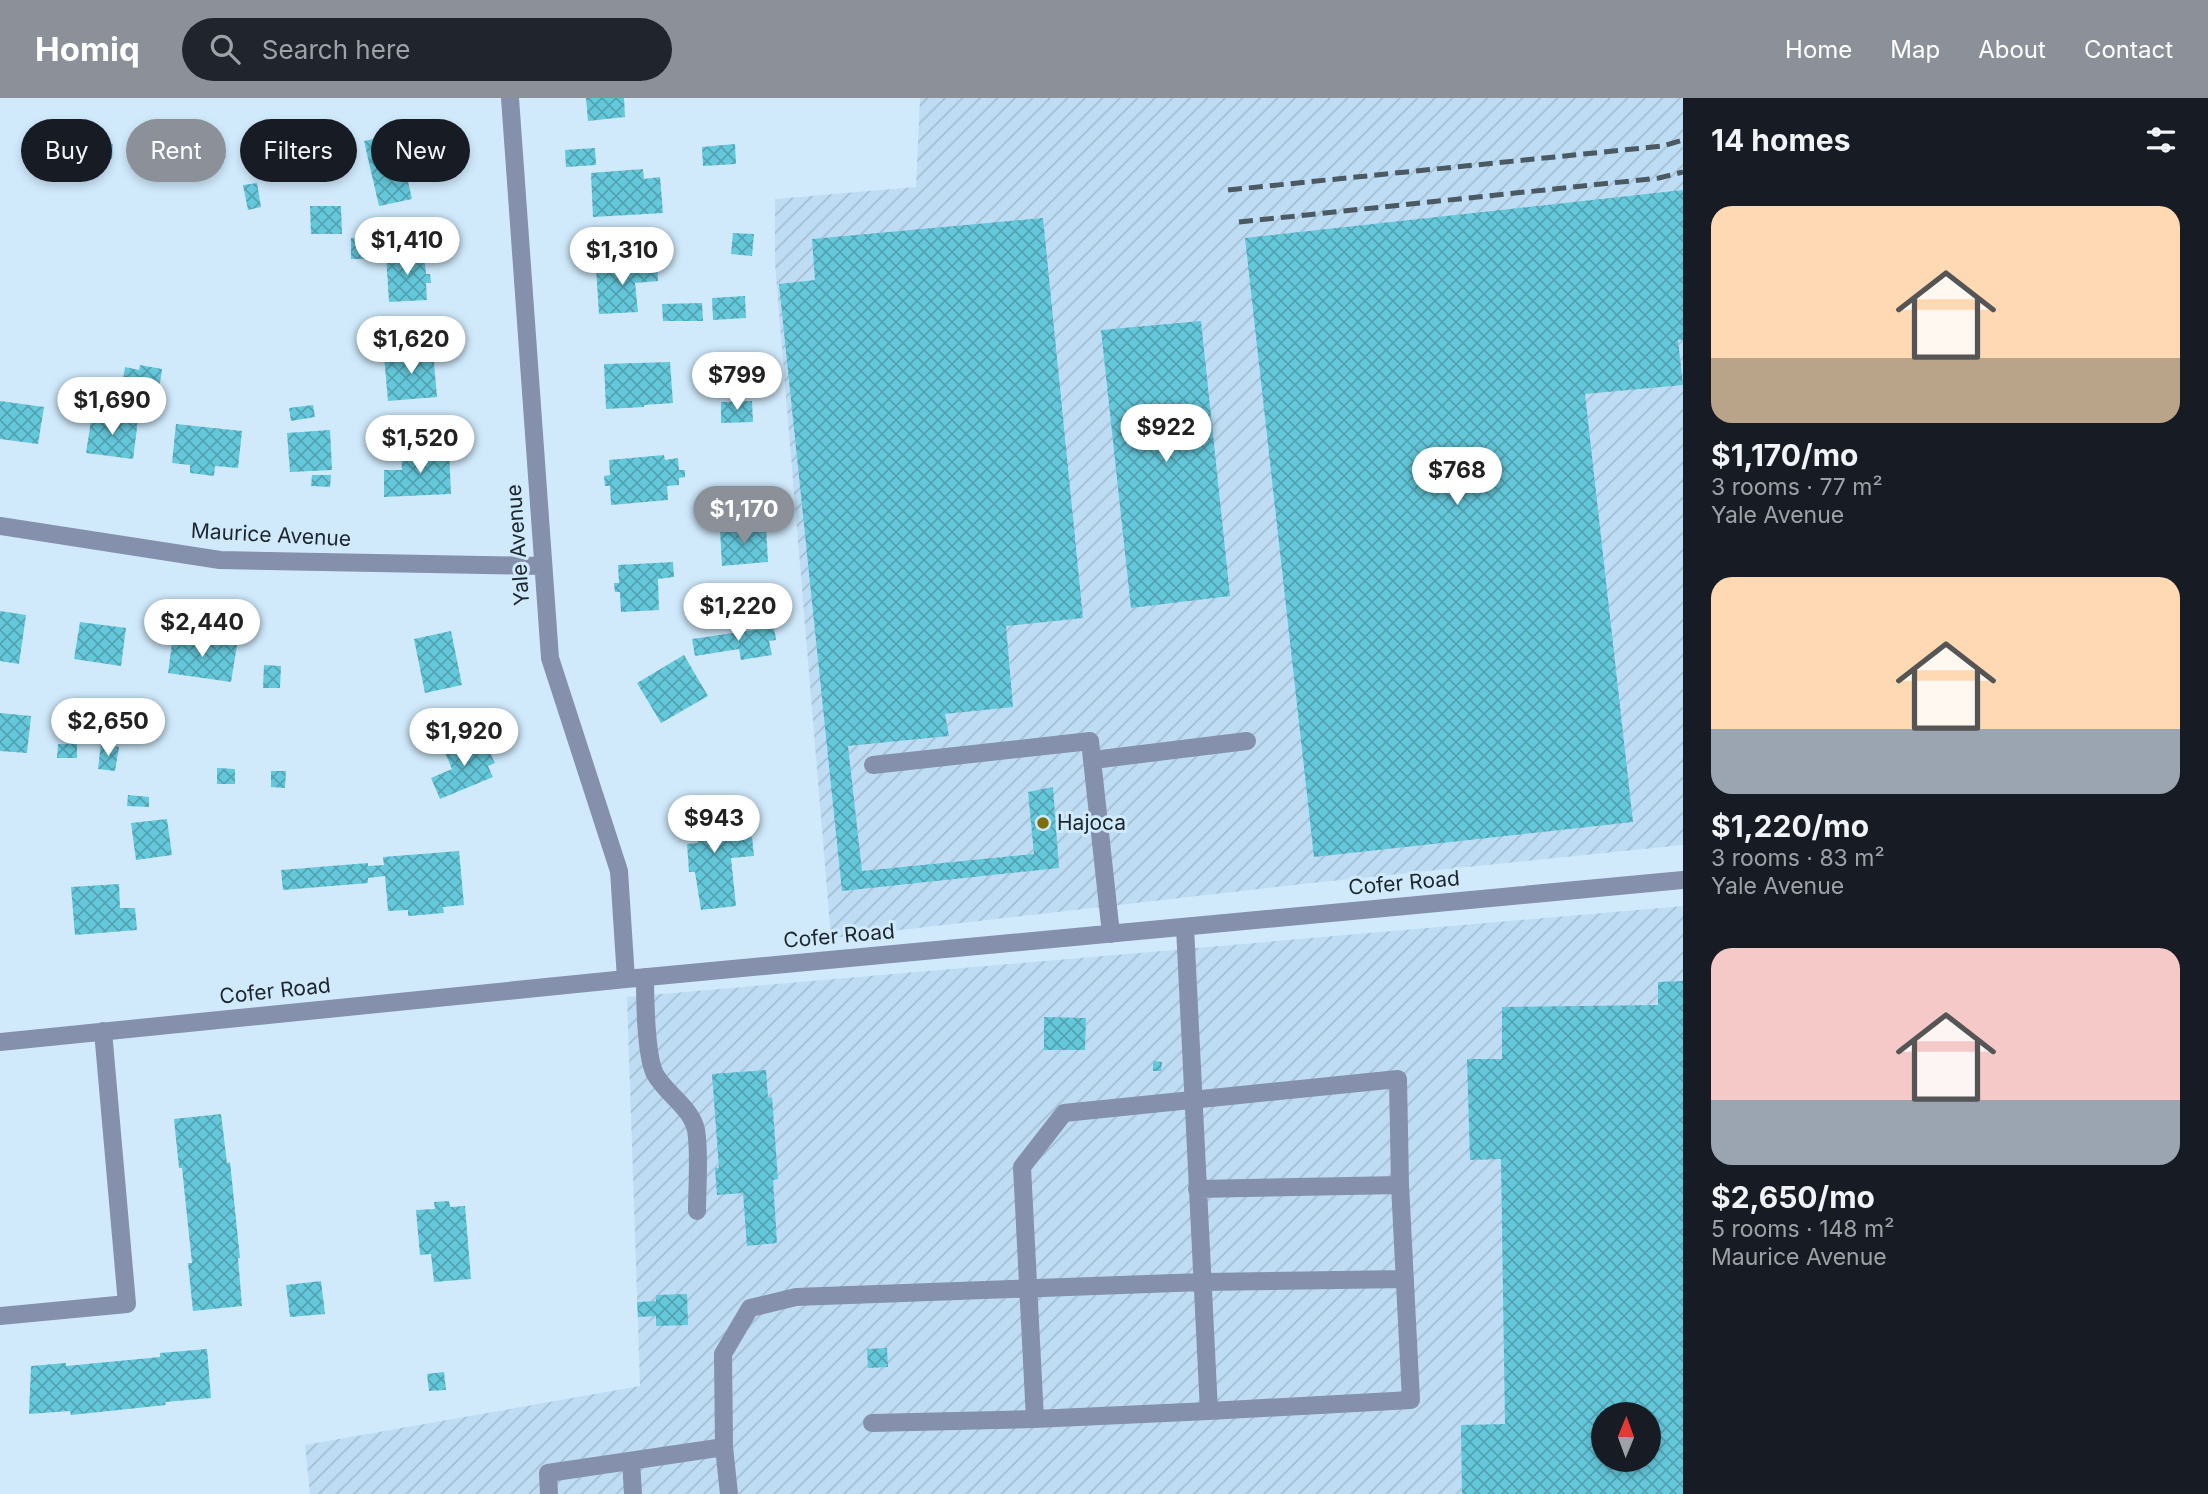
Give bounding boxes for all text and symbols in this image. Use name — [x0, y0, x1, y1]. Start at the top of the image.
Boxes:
search box — [182, 18, 672, 81]
text: Homiq — [35, 29, 140, 69]
icon: search — [206, 30, 244, 68]
text: Search here — [262, 34, 410, 65]
text: Home — [1785, 35, 1852, 64]
text: Map — [1890, 35, 1940, 64]
text: About — [1978, 35, 2046, 64]
text: Contact — [2084, 35, 2173, 64]
chip: Buy — [21, 119, 112, 182]
chip: Rent — [126, 119, 226, 182]
chip: Filters — [240, 119, 357, 182]
chip: New — [371, 119, 470, 182]
icon: filters — [2142, 121, 2180, 159]
text: 14 homes — [1711, 122, 1850, 158]
pin: $1,410 — [350, 218, 464, 277]
text: $1,410 — [371, 226, 443, 254]
pin: $1,310 — [565, 228, 679, 287]
text: $1,310 — [586, 236, 658, 264]
icon: home — [1883, 252, 2009, 378]
pin: $1,620 — [354, 316, 468, 376]
text: $1,620 — [373, 325, 449, 353]
pin: $799 — [696, 352, 778, 412]
text: $799 — [708, 361, 766, 389]
pin: $1,690 — [55, 378, 169, 437]
text: $1,690 — [73, 386, 151, 414]
pin: $922 — [1125, 404, 1207, 464]
text: $922 — [1137, 413, 1195, 441]
pin: $1,520 — [363, 416, 477, 475]
text: $1,520 — [381, 424, 459, 452]
text: $1,170/mo — [1711, 437, 1858, 473]
pin: $768 — [1416, 448, 1498, 507]
text: $768 — [1428, 456, 1486, 484]
text: 3 rooms · 77 m² — [1711, 473, 1883, 501]
street label: Yale Avenue — [501, 484, 534, 607]
pin: $1,170 — [687, 486, 801, 546]
text: $1,170 — [709, 495, 779, 523]
text: Yale Avenue — [1711, 501, 1844, 529]
street label: Maurice Avenue — [190, 518, 352, 551]
pin: $1,220 — [681, 584, 795, 643]
text: $1,220 — [699, 592, 777, 620]
pin: $2,440 — [145, 600, 259, 659]
text: $2,440 — [160, 608, 244, 636]
icon: home — [1883, 623, 2009, 749]
pin: $2,650 — [51, 698, 165, 758]
text: $2,650 — [67, 707, 149, 735]
pin: $1,920 — [407, 708, 521, 768]
text: $1,920 — [425, 717, 503, 745]
pin: $943 — [673, 796, 755, 855]
text: $943 — [684, 804, 744, 832]
text: $1,220/mo — [1711, 808, 1869, 844]
place label: Hajoca — [1057, 810, 1126, 835]
marker: Hajoca — [1035, 815, 1051, 831]
text: 3 rooms · 83 m² — [1711, 844, 1885, 872]
street label: Cofer Road — [1347, 865, 1461, 900]
text: Yale Avenue — [1711, 872, 1844, 900]
street label: Cofer Road — [782, 918, 896, 953]
street label: Cofer Road — [218, 972, 332, 1009]
icon: home — [1883, 994, 2009, 1120]
text: $2,650/mo — [1711, 1179, 1875, 1215]
text: 5 rooms · 148 m² — [1711, 1215, 1894, 1243]
text: Maurice Avenue — [1711, 1243, 1887, 1271]
north arrow — [1591, 1402, 1661, 1472]
map controls — [1591, 1402, 1661, 1472]

